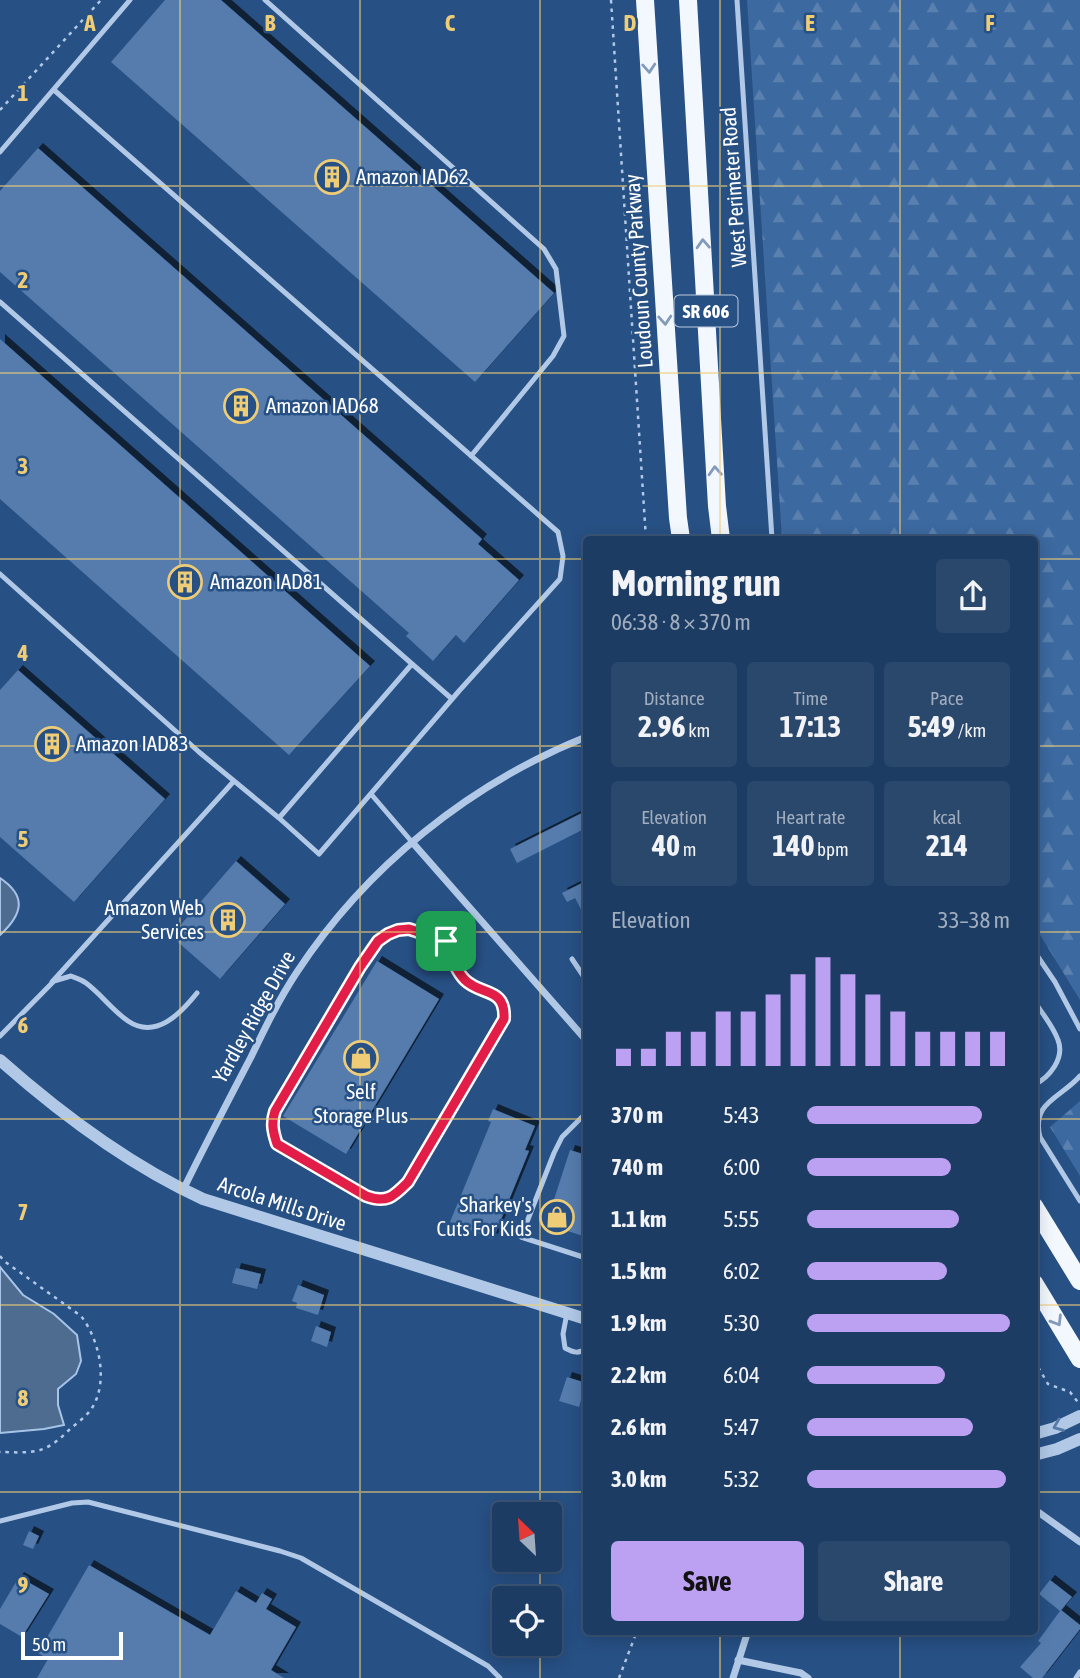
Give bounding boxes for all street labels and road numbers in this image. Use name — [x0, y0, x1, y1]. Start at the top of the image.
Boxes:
street label: West Perimeter Road — [715, 106, 751, 268]
street label: Loudoun County Parkway — [619, 173, 657, 369]
road number: SR 606 — [674, 296, 738, 326]
street label: Yardley Ridge Drive — [207, 946, 299, 1087]
street label: Arcola Mills Drive — [215, 1171, 349, 1235]

